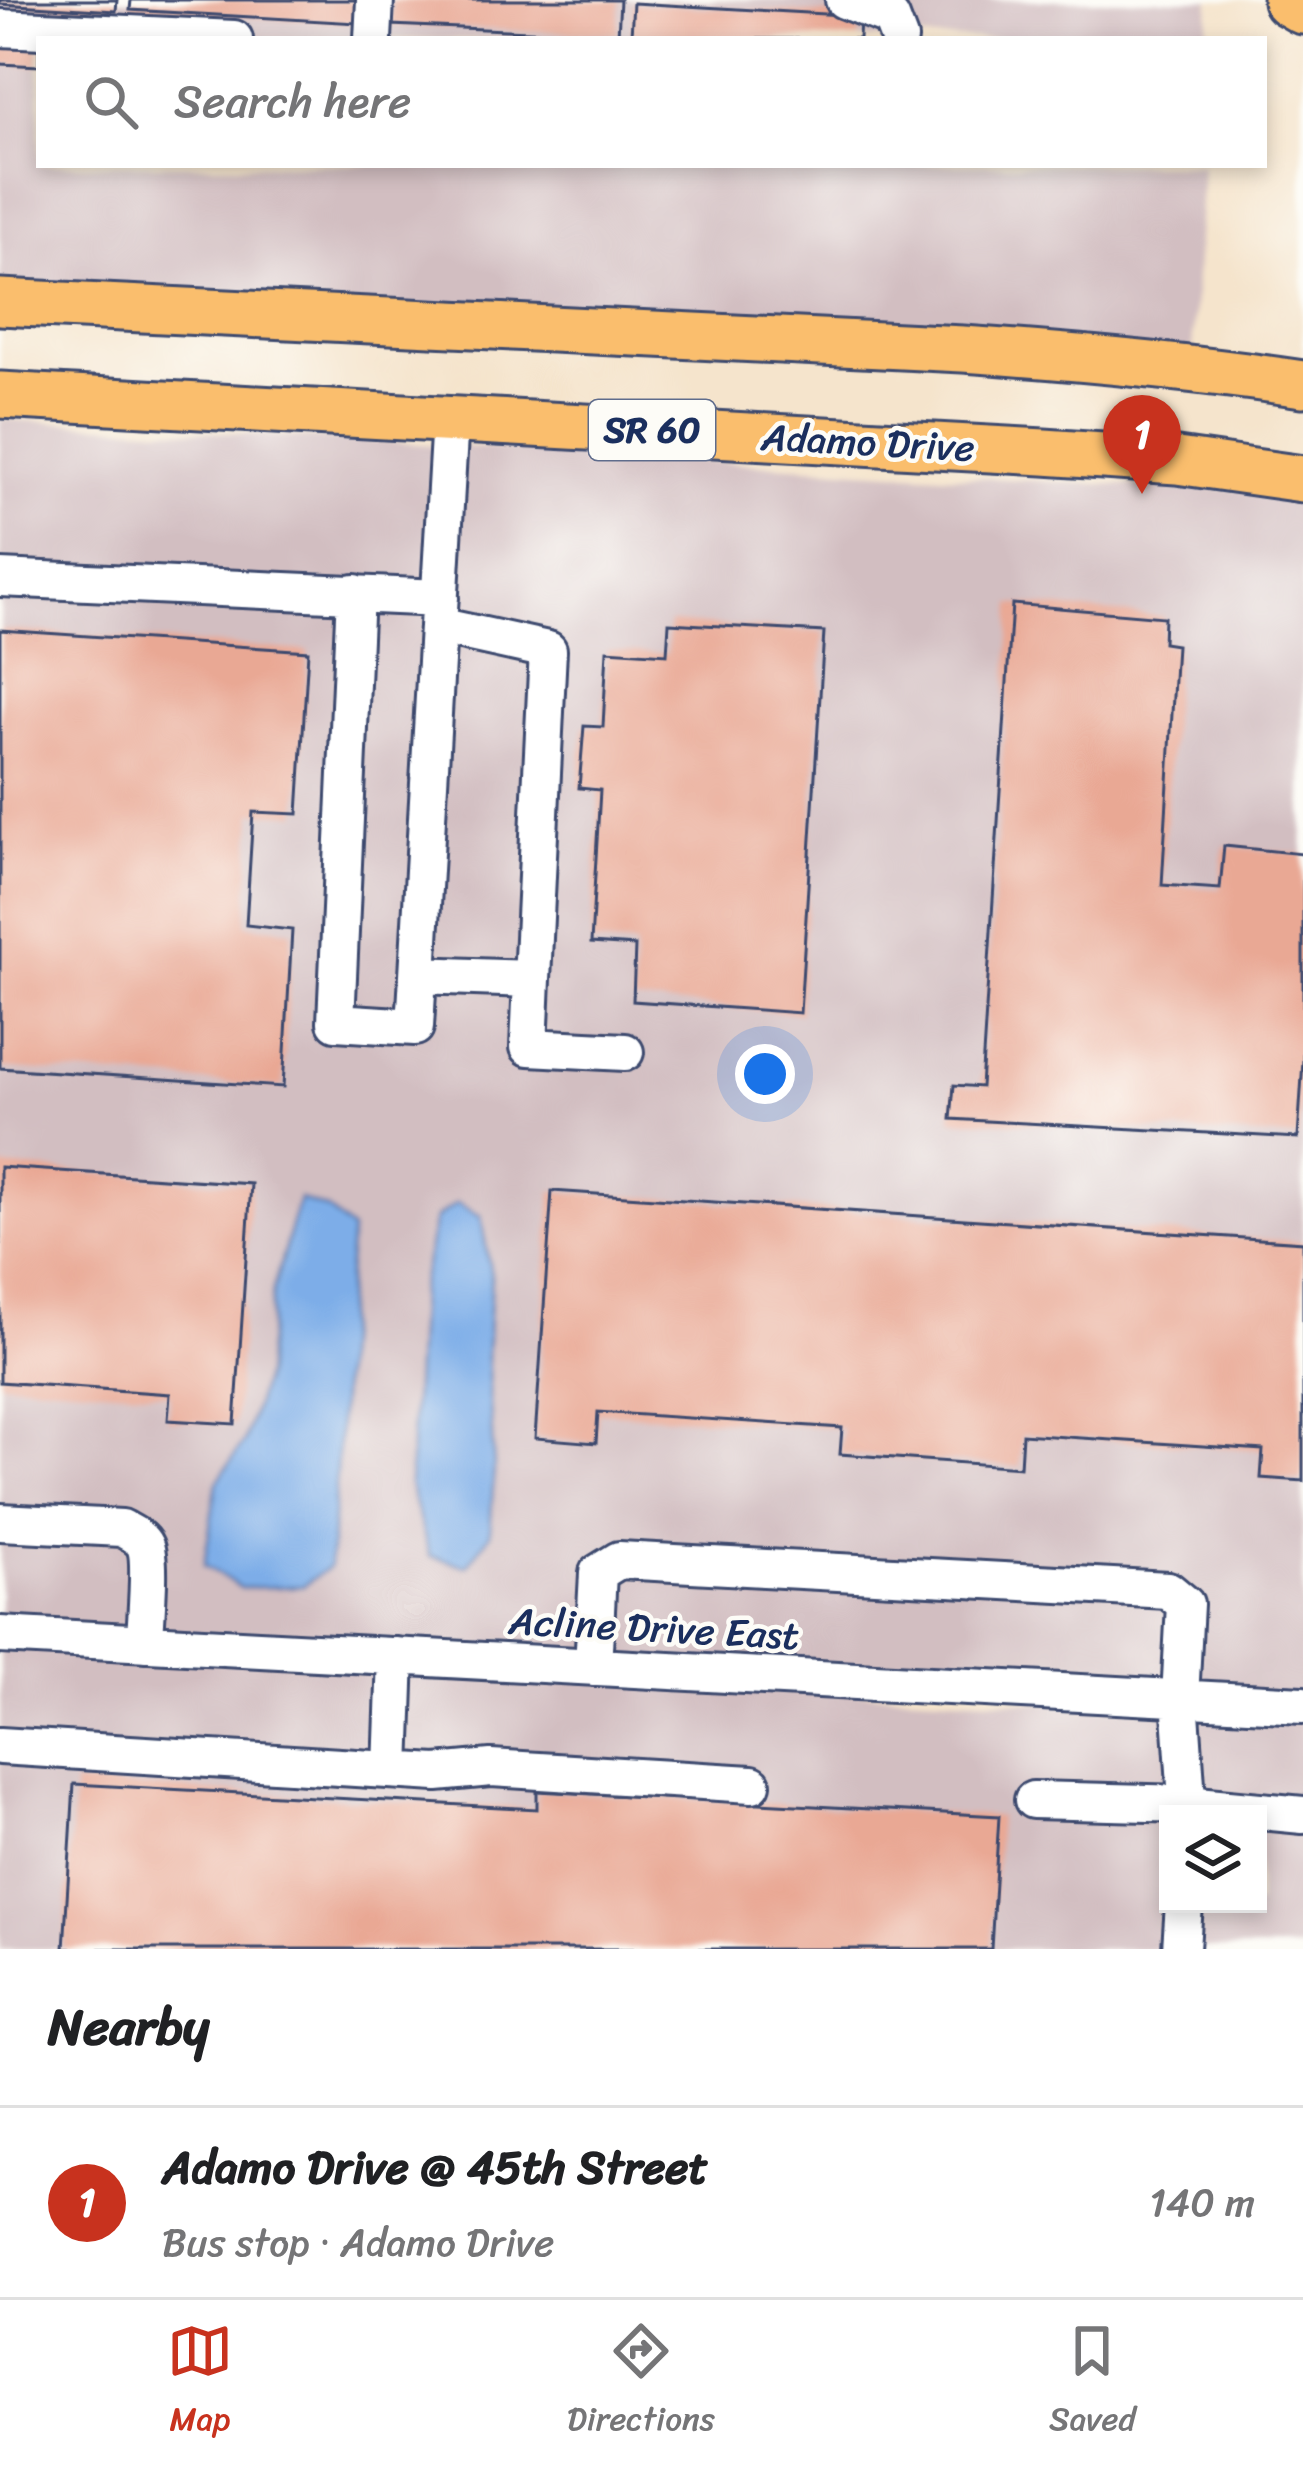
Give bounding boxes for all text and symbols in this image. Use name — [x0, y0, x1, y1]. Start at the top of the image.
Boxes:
search box — [36, 36, 1267, 168]
text: Search here — [174, 62, 411, 142]
icon: search — [78, 69, 144, 135]
pin: 1 — [1103, 395, 1181, 494]
road number: SR 60 — [589, 400, 715, 460]
street label: Adamo Drive — [758, 402, 977, 482]
your location — [735, 1044, 795, 1104]
street label: Acline Drive East — [506, 1586, 801, 1670]
map controls — [1159, 1805, 1267, 1913]
button: layers — [1159, 1805, 1267, 1913]
text: Nearby — [48, 1982, 209, 2072]
text: Adamo Drive @ 45th Street — [162, 2128, 708, 2208]
text: 1 — [79, 2168, 95, 2237]
text: 140 m — [1149, 2168, 1255, 2237]
text: Bus stop · Adamo Drive — [162, 2208, 554, 2277]
tab: Map — [167, 2318, 233, 2448]
tab: Directions — [567, 2318, 715, 2448]
tab: Saved — [1049, 2318, 1136, 2448]

